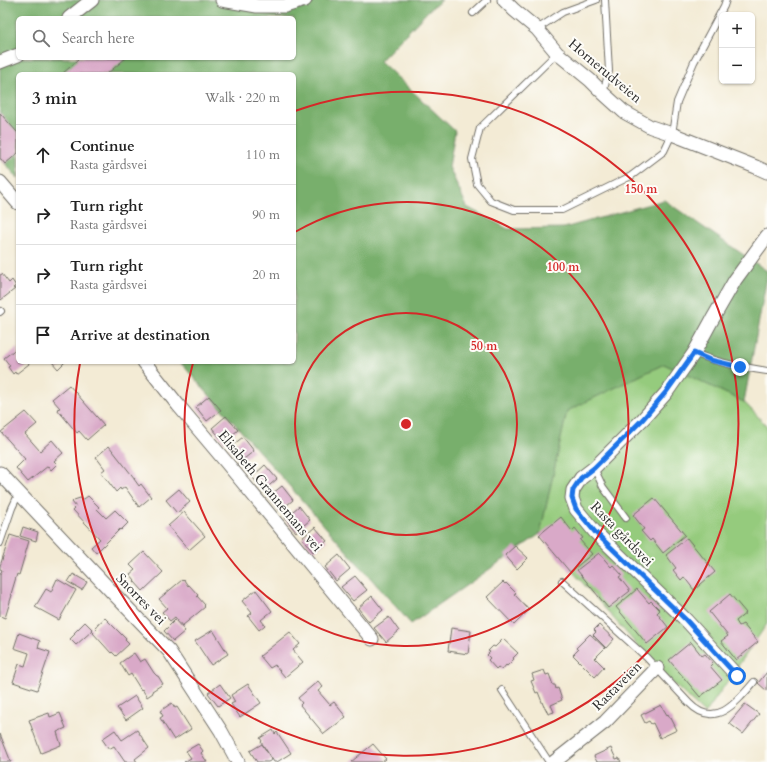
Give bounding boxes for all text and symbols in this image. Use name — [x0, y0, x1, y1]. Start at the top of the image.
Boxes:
map controls — [719, 12, 755, 84]
button: + — [719, 12, 755, 48]
search box — [16, 16, 296, 60]
icon: search — [30, 27, 52, 49]
text: Search here — [62, 28, 135, 48]
street label: Hornerudveien — [564, 35, 646, 107]
button: − — [719, 48, 755, 84]
text: 3 min — [32, 87, 77, 110]
text: Walk · 220 m — [205, 89, 280, 107]
text: Continue — [70, 136, 135, 156]
icon: ahead — [32, 144, 54, 166]
text: 110 m — [246, 146, 280, 164]
text: Rasta gårdsvei — [70, 156, 147, 174]
text: 150 m — [625, 181, 658, 197]
text: Turn right — [70, 196, 143, 216]
icon: right — [32, 204, 54, 226]
text: 90 m — [252, 206, 280, 224]
text: Rasta gårdsvei — [70, 216, 147, 234]
text: Turn right — [70, 256, 143, 276]
text: 100 m — [547, 259, 580, 275]
icon: right — [32, 264, 54, 286]
text: 20 m — [252, 266, 280, 284]
text: Rasta gårdsvei — [70, 276, 147, 294]
icon: arrive — [32, 324, 54, 346]
text: Arrive at destination — [70, 325, 210, 345]
text: 50 m — [471, 338, 498, 354]
route end — [731, 358, 749, 376]
centre of rings — [399, 417, 413, 431]
street label: Elisabeth Grannemans vei — [214, 426, 326, 556]
street label: Rasta gårdsvei — [586, 497, 658, 571]
street label: Snorres vei — [112, 569, 170, 629]
street label: Rastaveien — [588, 657, 646, 715]
route start — [728, 667, 746, 685]

